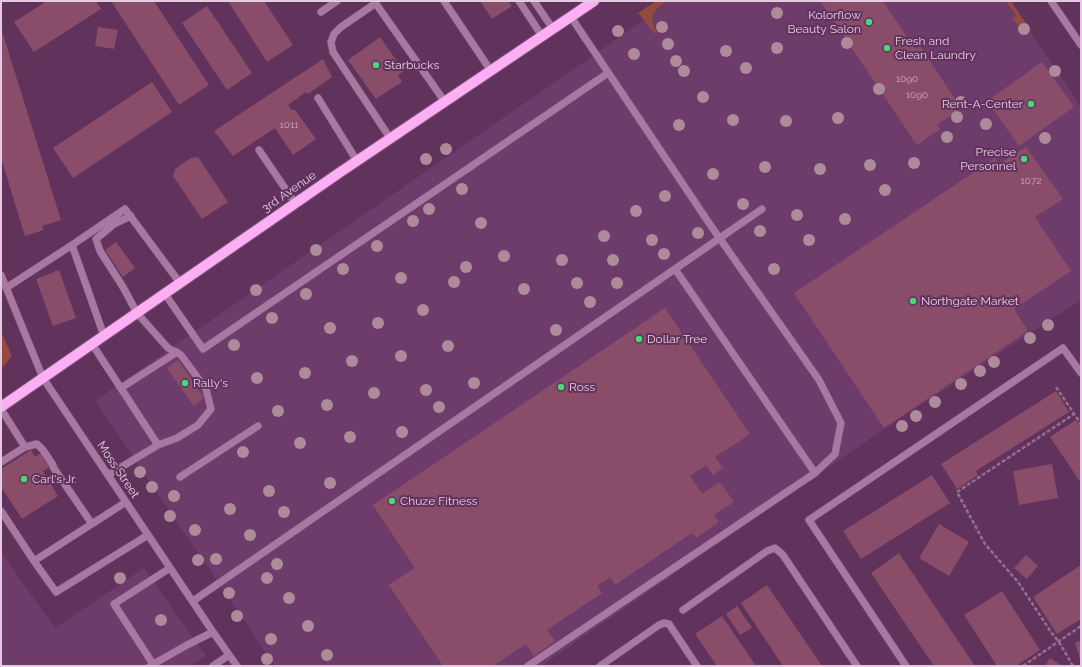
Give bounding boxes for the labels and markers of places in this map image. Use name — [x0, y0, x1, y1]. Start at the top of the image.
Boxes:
place label: Kolorflow Beauty Salon — [787, 8, 861, 36]
marker: Kolorflow Beauty Salon — [864, 17, 874, 27]
place label: Fresh and Clean Laundry — [895, 34, 976, 62]
marker: Fresh and Clean Laundry — [882, 43, 892, 53]
place label: Starbucks — [384, 58, 439, 72]
marker: Starbucks — [371, 60, 381, 70]
place label: Rent-A-Center — [942, 97, 1023, 111]
marker: Rent-A-Center — [1026, 99, 1036, 109]
place label: Precise Personnel — [960, 145, 1016, 173]
marker: Precise Personnel — [1019, 154, 1029, 164]
place label: Northgate Market — [921, 294, 1019, 308]
marker: Northgate Market — [908, 296, 918, 306]
place label: Dollar Tree — [647, 332, 707, 346]
marker: Dollar Tree — [634, 334, 644, 344]
place label: Rally's — [193, 376, 228, 390]
marker: Rally's — [180, 378, 190, 388]
place label: Ross — [569, 380, 595, 394]
marker: Ross — [556, 382, 566, 392]
place label: Carl's Jr. — [32, 472, 76, 486]
marker: Carl's Jr. — [19, 474, 29, 484]
place label: Chuze Fitness — [400, 494, 478, 508]
marker: Chuze Fitness — [387, 496, 397, 506]

